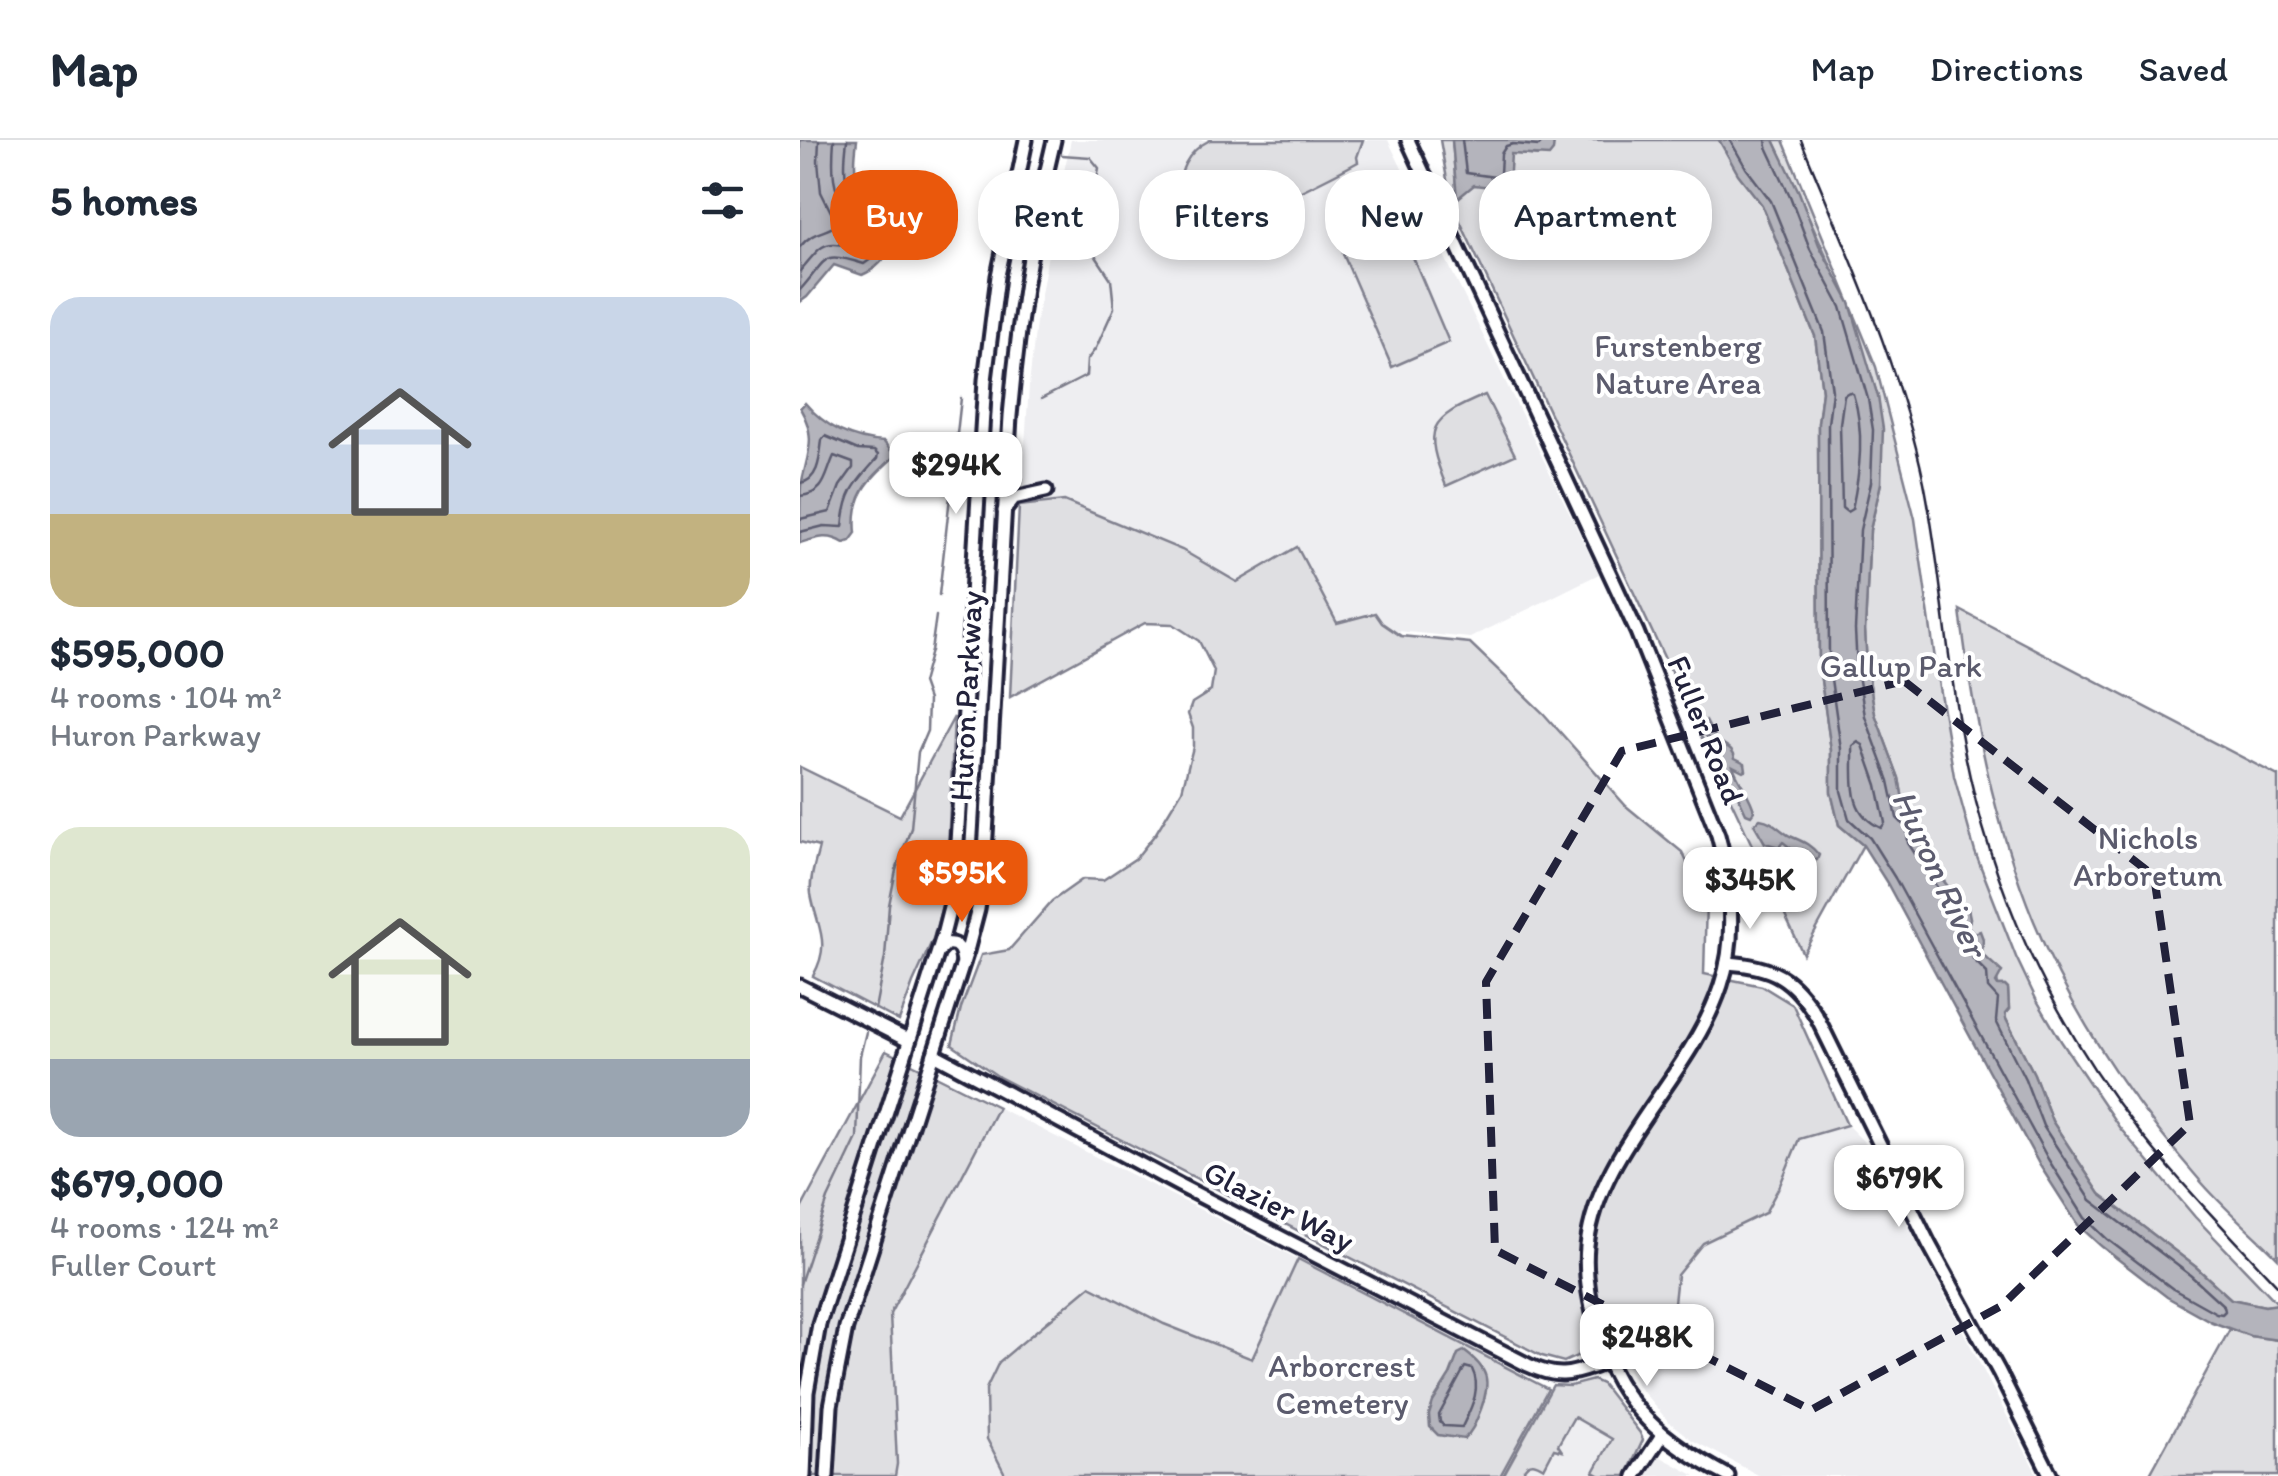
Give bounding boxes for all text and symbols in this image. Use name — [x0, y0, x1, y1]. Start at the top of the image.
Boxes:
text: Map — [50, 40, 138, 98]
text: Map — [1811, 48, 1875, 90]
text: Directions — [1930, 48, 2084, 90]
text: Saved — [2139, 48, 2228, 90]
chip: Buy — [830, 170, 958, 260]
chip: Rent — [978, 170, 1119, 260]
chip: Filters — [1139, 170, 1305, 260]
chip: New — [1325, 170, 1459, 260]
chip: Apartment — [1479, 170, 1712, 260]
icon: filters — [695, 173, 750, 228]
text: 5 homes — [50, 175, 198, 226]
park label: Furstenberg Nature Area — [1594, 327, 1762, 402]
icon: home — [310, 362, 490, 542]
pin: $294K — [886, 432, 1026, 517]
text: $294K — [911, 445, 1001, 483]
street label: Huron Parkway — [942, 590, 990, 802]
text: $595,000 — [50, 627, 225, 678]
park label: Gallup Park — [1820, 647, 1982, 685]
street label: Fuller Road — [1659, 650, 1753, 810]
text: 4 rooms · 104 m² — [50, 678, 282, 716]
text: Huron Parkway — [50, 716, 261, 754]
water label: Huron River — [1883, 783, 1999, 967]
park label: Nichols Arboretum — [2073, 819, 2223, 894]
pin: $595K — [892, 840, 1032, 925]
pin: $345K — [1680, 847, 1820, 932]
text: $595K — [918, 853, 1006, 891]
text: $345K — [1705, 860, 1795, 898]
icon: home — [310, 892, 490, 1072]
pin: $679K — [1829, 1145, 1969, 1230]
street label: Glazier Way — [1198, 1152, 1360, 1260]
text: $679,000 — [50, 1157, 224, 1208]
text: $679K — [1856, 1158, 1942, 1196]
text: 4 rooms · 124 m² — [50, 1208, 279, 1246]
text: Fuller Court — [50, 1246, 216, 1284]
pin: $248K — [1577, 1304, 1717, 1389]
text: $248K — [1602, 1317, 1692, 1355]
park label: Arborcrest Cemetery — [1268, 1347, 1416, 1422]

